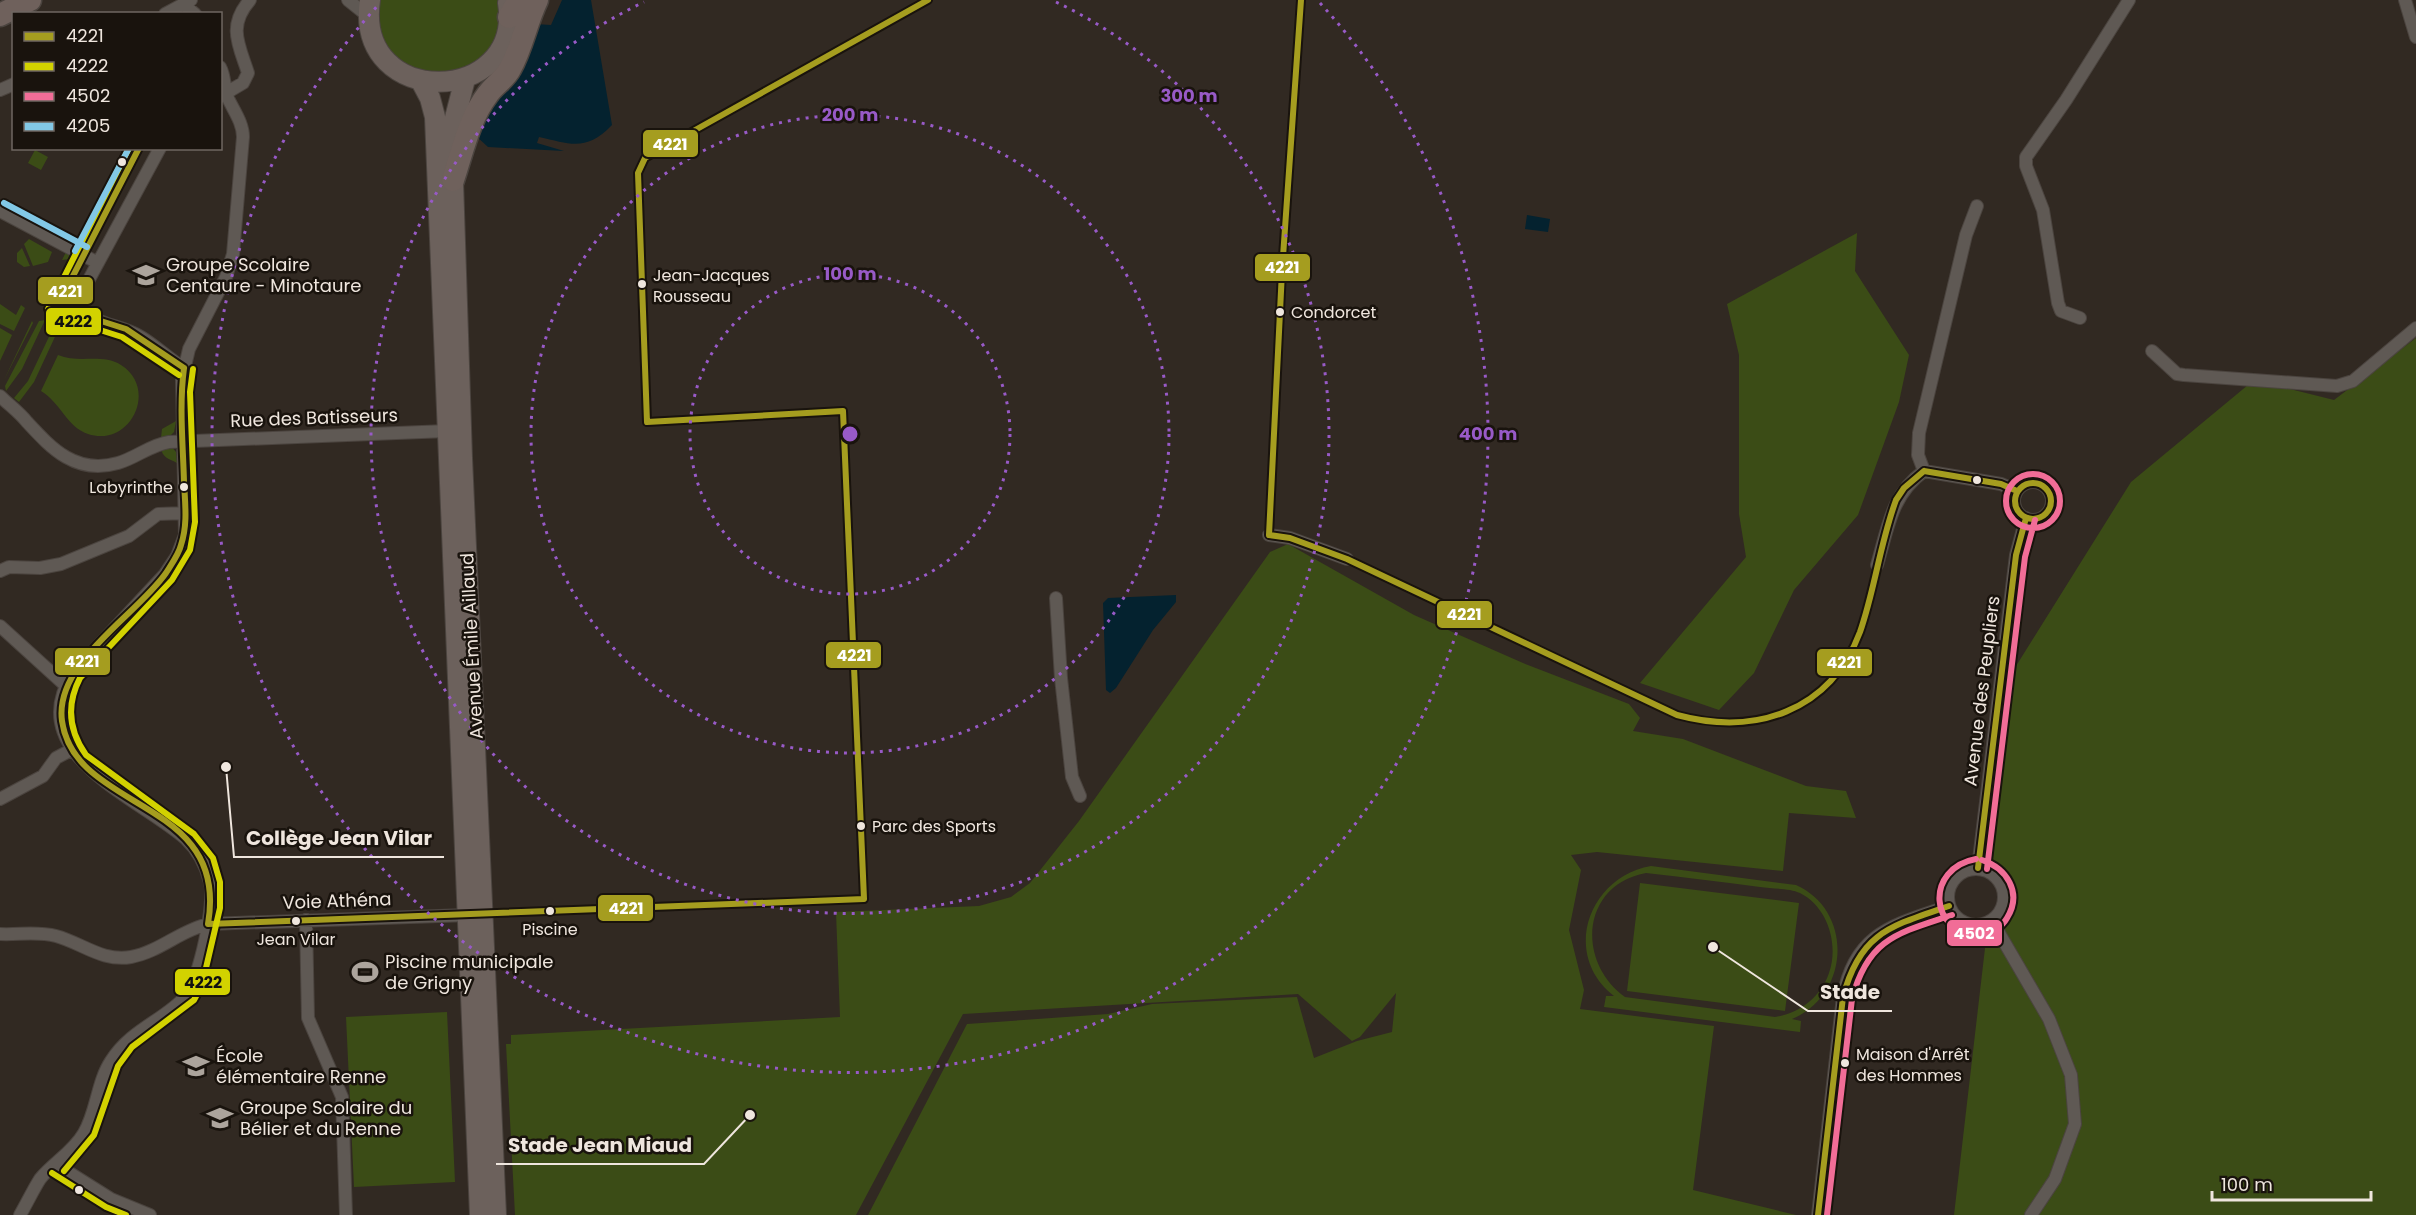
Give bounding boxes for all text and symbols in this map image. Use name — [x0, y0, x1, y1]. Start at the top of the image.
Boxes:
legend — [12, 12, 222, 150]
text: 4221 — [66, 23, 104, 48]
text: 4222 — [66, 53, 108, 78]
text: 4502 — [66, 83, 110, 108]
text: 300 m — [1160, 83, 1218, 108]
text: 200 m — [822, 102, 878, 127]
text: 4205 — [66, 113, 110, 138]
line badge: 4221 — [642, 129, 699, 158]
text: 4221 — [652, 133, 688, 156]
unlabelled marker — [116, 156, 128, 168]
place label: Groupe Scolaire Centaure - Minotaure — [166, 252, 361, 298]
line badge: 4221 — [1254, 253, 1311, 282]
text: 4221 — [1264, 256, 1300, 279]
school or university icon: Groupe Scolaire Centaure - Minotaure — [131, 260, 161, 290]
text: 100 m — [823, 261, 877, 286]
place label: Jean-Jacques Rousseau — [653, 264, 770, 308]
line badge: 4221 — [37, 276, 94, 305]
marker: Jean-Jacques Rousseau — [636, 278, 648, 290]
text: 4221 — [47, 280, 83, 303]
place label: Condorcet — [1291, 301, 1376, 324]
marker: Condorcet — [1274, 306, 1286, 318]
line badge: 4222 — [45, 307, 102, 336]
text: 4222 — [54, 310, 92, 333]
street label: Rue des Batisseurs — [230, 402, 398, 433]
text: 400 m — [1459, 421, 1517, 446]
centre of rings — [840, 424, 860, 444]
unlabelled marker — [1971, 474, 1983, 486]
place label: Labyrinthe — [89, 476, 173, 499]
marker: Labyrinthe — [178, 481, 190, 493]
street label: Avenue Émile Aillaud — [454, 552, 489, 740]
street label: Avenue des Peupliers — [1957, 594, 2006, 787]
line badge: 4221 — [1436, 600, 1493, 629]
text: 4221 — [1446, 603, 1482, 626]
line badge: 4221 — [825, 641, 882, 669]
text: 4221 — [836, 644, 872, 667]
line badge: 4221 — [54, 647, 111, 676]
line badge: 4221 — [1816, 648, 1873, 677]
text: 4221 — [64, 650, 100, 673]
text: 4221 — [1826, 651, 1862, 674]
place label: Parc des Sports — [872, 815, 996, 838]
callout: Collège Jean Vilar — [234, 819, 444, 857]
marker: Parc des Sports — [855, 820, 867, 832]
text: Collège Jean Vilar — [246, 824, 432, 852]
street label: Voie Athéna — [282, 886, 392, 915]
line badge: 4221 — [597, 894, 654, 922]
text: 4221 — [608, 897, 644, 920]
marker: Piscine — [544, 905, 556, 917]
marker: Jean Vilar — [290, 915, 302, 927]
place label: Piscine — [522, 918, 578, 941]
line badge: 4502 — [1946, 919, 2003, 947]
text: 4502 — [1954, 922, 1994, 945]
place label: Jean Vilar — [256, 928, 336, 951]
place label: Piscine municipale de Grigny — [385, 949, 553, 995]
sports icon: Piscine municipale de Grigny — [350, 957, 380, 987]
line badge: 4222 — [174, 968, 231, 996]
text: 4222 — [184, 971, 222, 994]
callout: Stade — [1808, 973, 1892, 1011]
text: Stade — [1820, 978, 1880, 1006]
place label: École élémentaire Renne — [216, 1043, 386, 1089]
place label: Maison d'Arrêt des Hommes — [1856, 1043, 1970, 1087]
school or university icon: École élémentaire Renne — [181, 1051, 211, 1081]
marker: Maison d'Arrêt des Hommes — [1839, 1057, 1851, 1069]
place label: Groupe Scolaire du Bélier et du Renne — [240, 1095, 412, 1141]
school or university icon: Groupe Scolaire du Bélier et du Renne — [205, 1103, 235, 1133]
callout: Stade Jean Miaud — [496, 1126, 704, 1164]
text: Stade Jean Miaud — [508, 1131, 692, 1159]
scale bar — [2212, 1164, 2371, 1202]
text: 100 m — [2221, 1172, 2273, 1197]
unlabelled marker — [73, 1184, 85, 1196]

